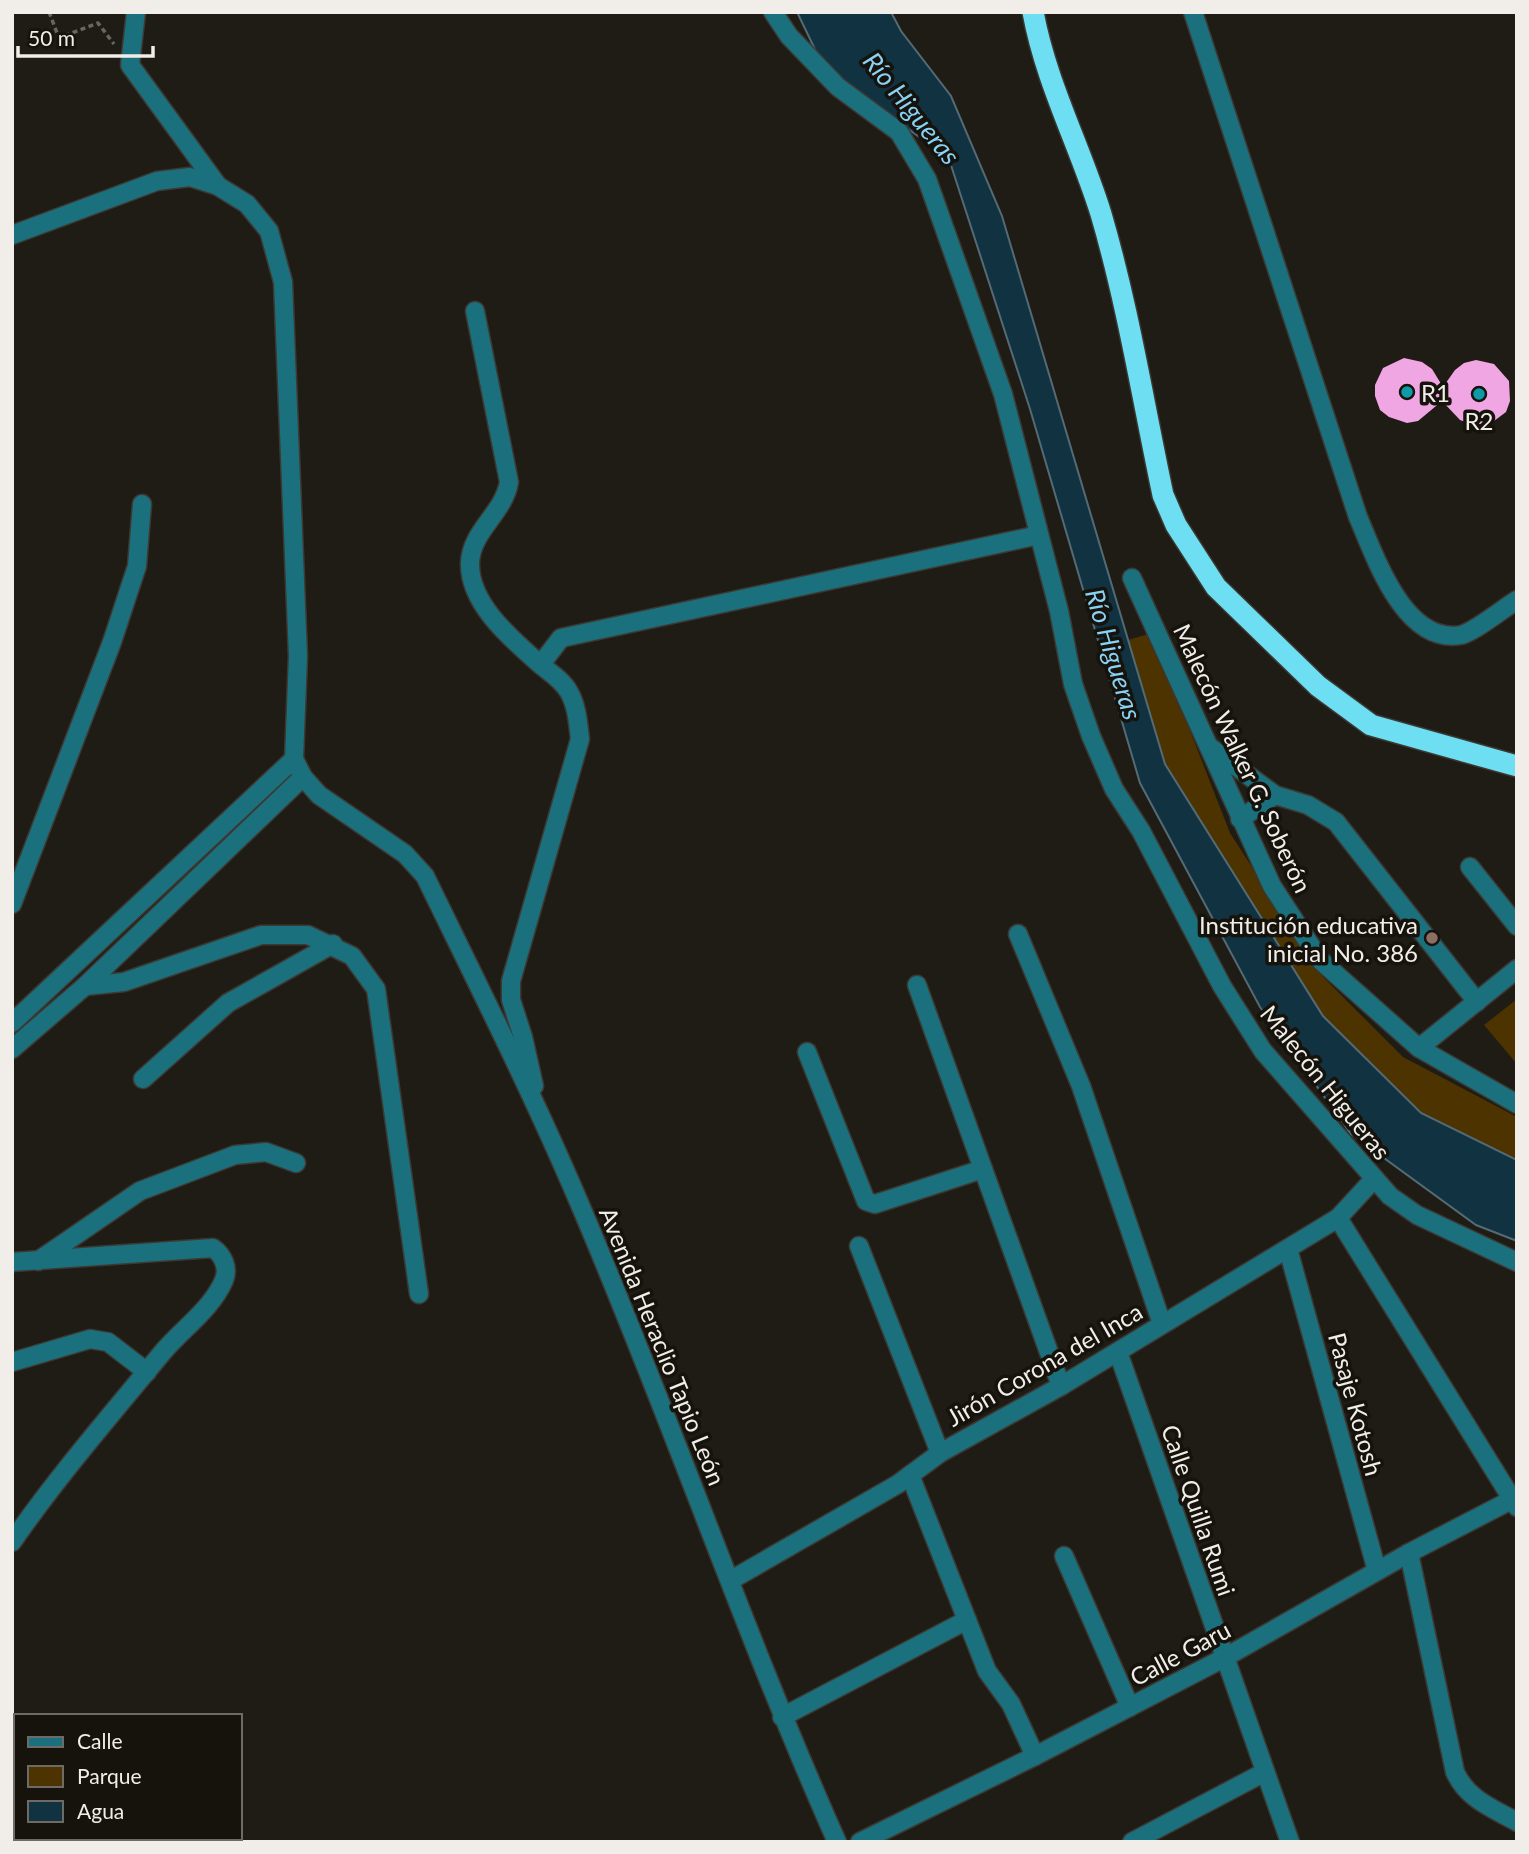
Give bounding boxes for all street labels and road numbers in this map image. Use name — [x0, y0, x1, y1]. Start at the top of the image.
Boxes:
street label: Malecón Walker G. Soberón — [1168, 619, 1318, 897]
street label: Malecón Higueras — [1255, 999, 1397, 1165]
street label: Avenida Heraclio Tapio León — [594, 1203, 732, 1489]
street label: Jirón Corona del Inca — [941, 1296, 1147, 1432]
street label: Pasaje Kotosh — [1323, 1329, 1389, 1479]
street label: Calle Quilla Rumi — [1156, 1421, 1242, 1599]
street label: Calle Garu — [1125, 1614, 1235, 1692]

